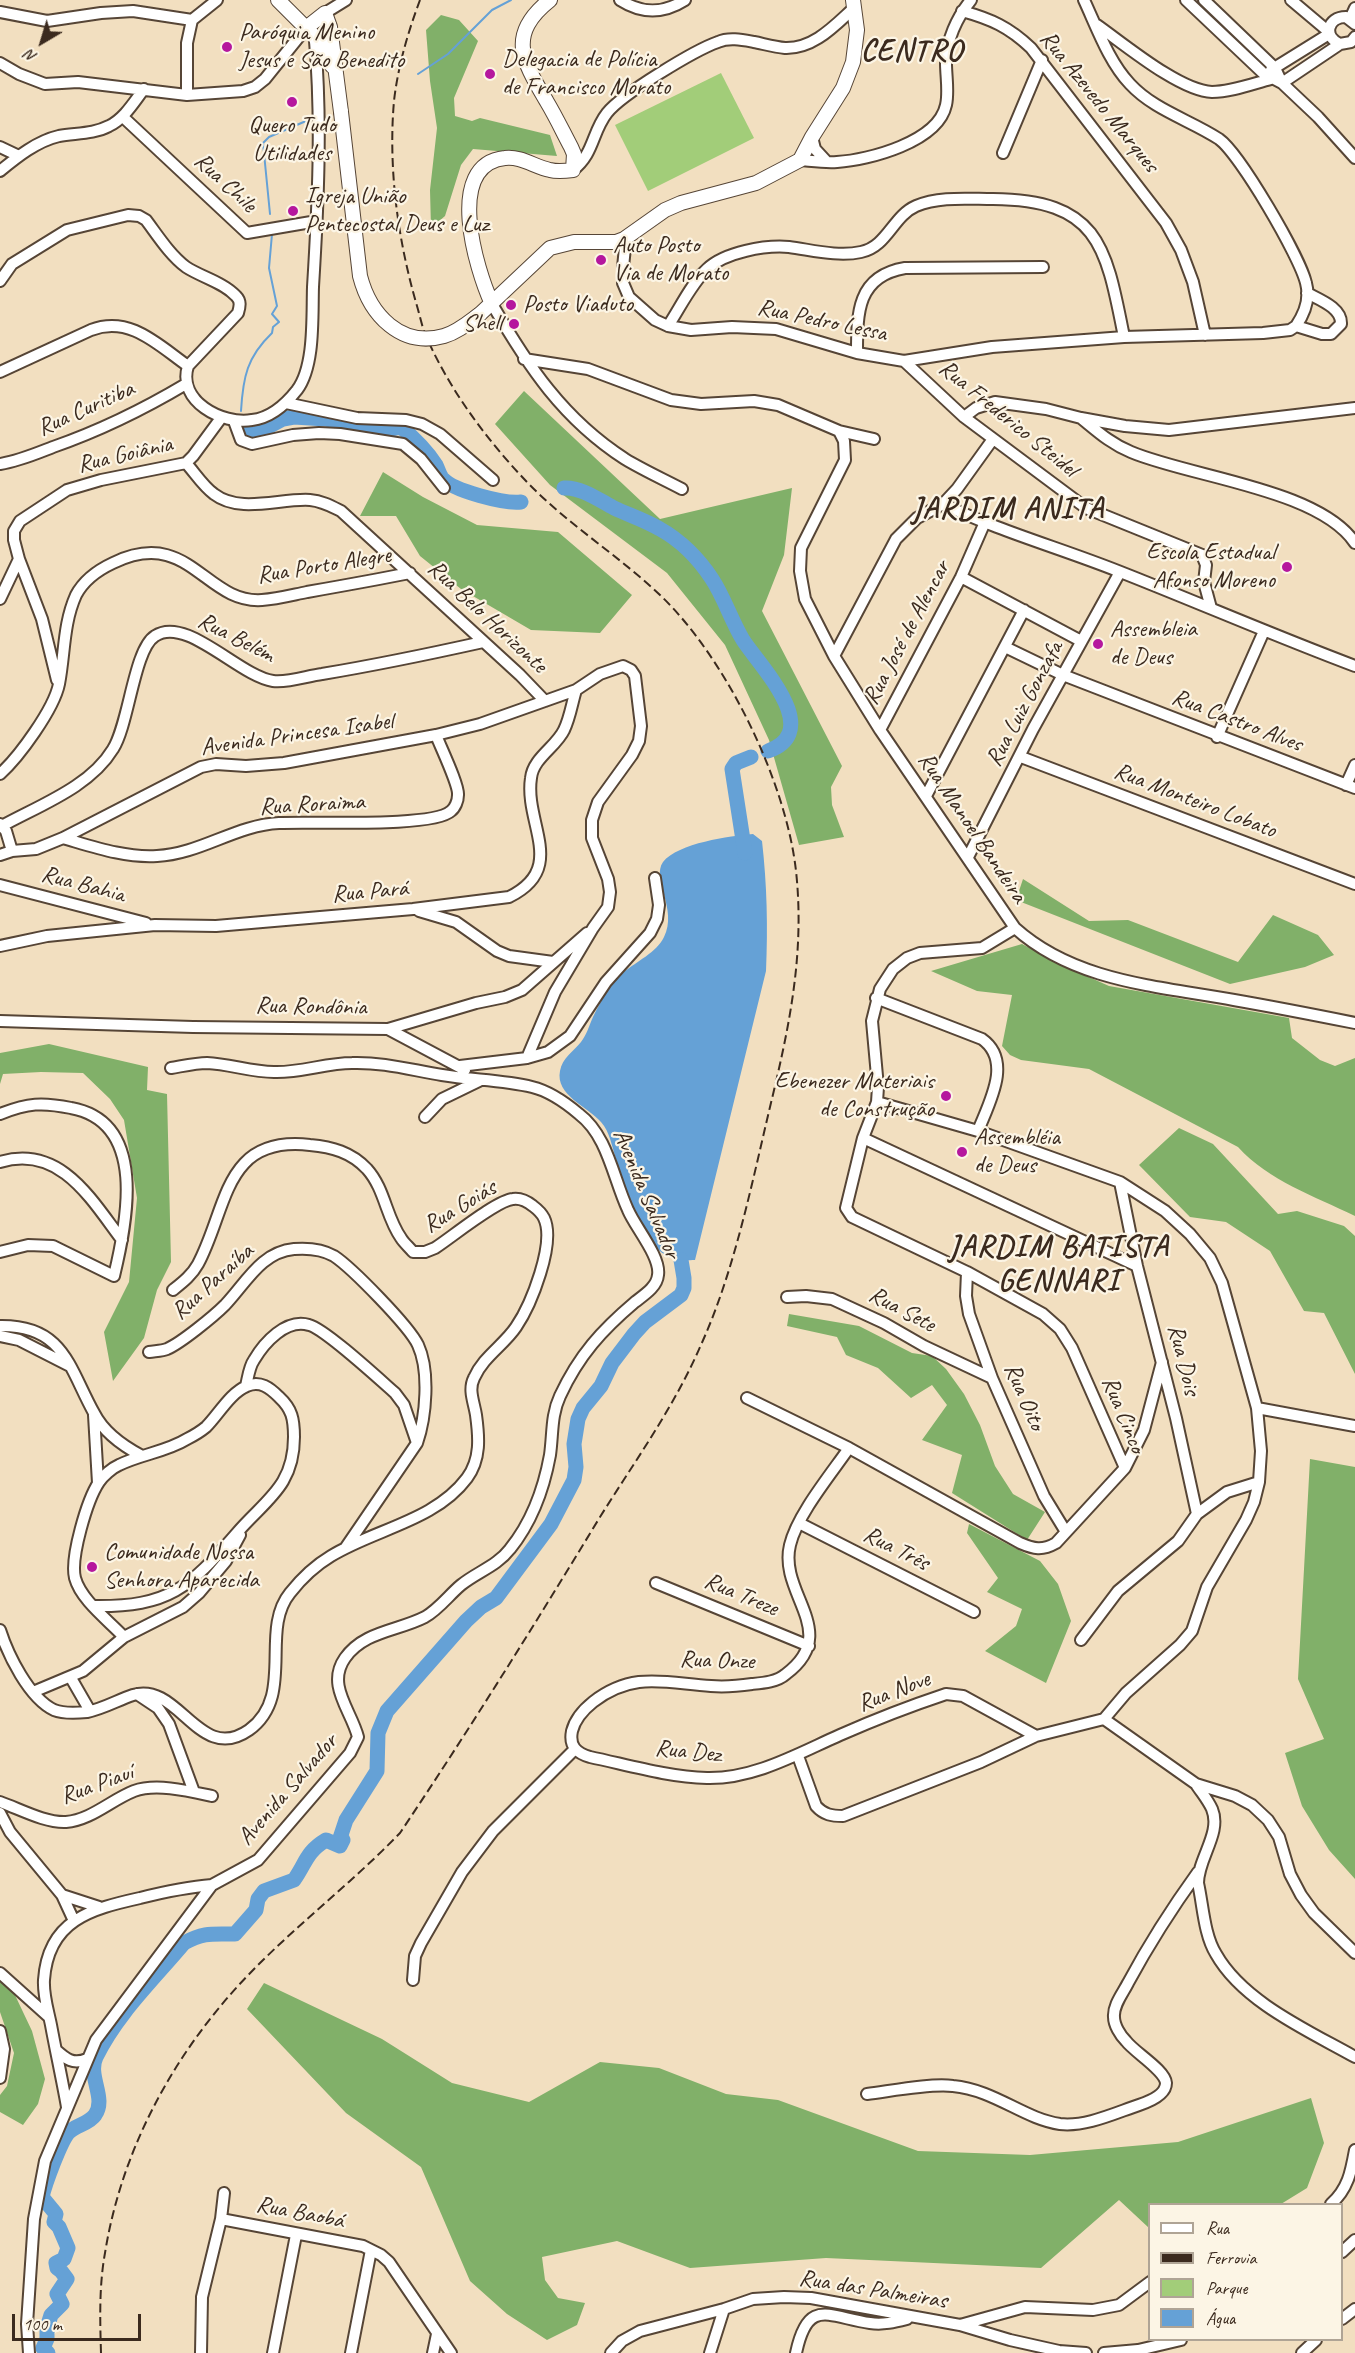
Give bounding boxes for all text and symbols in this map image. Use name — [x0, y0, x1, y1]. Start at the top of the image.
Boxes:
north arrow — [12, 12, 72, 72]
place label: Paróquia Menino Jesus e São Benedito — [239, 19, 404, 75]
street label: Rua Azevedo Marques — [1033, 25, 1165, 179]
district label: CENTRO — [862, 34, 962, 70]
marker: Paróquia Menino Jesus e São Benedito — [220, 40, 234, 54]
text: N — [21, 45, 41, 67]
place label: Delegacia de Polícia de Francisco Morato — [502, 46, 670, 102]
marker: Delegacia de Polícia de Francisco Morato — [483, 67, 497, 81]
marker: Quero Tudo Utilidades — [285, 95, 299, 109]
place label: Quero Tudo Utilidades — [248, 112, 336, 168]
street label: Rua Chile — [188, 147, 262, 219]
place label: Igreja União Pentecostal Deus e Luz — [305, 183, 489, 239]
marker: Igreja União Pentecostal Deus e Luz — [286, 204, 300, 218]
place label: Auto Posto Via de Morato — [613, 232, 728, 288]
marker: Auto Posto Via de Morato — [594, 253, 608, 267]
place label: Posto Viaduto — [523, 291, 633, 319]
street label: Rua Pedro Lessa — [755, 293, 889, 349]
marker: Posto Viaduto — [504, 298, 518, 312]
place label: Shell — [463, 310, 502, 338]
marker: Shell — [507, 317, 521, 331]
street label: Rua Frederico Steidel — [933, 354, 1083, 484]
street label: Rua Curitiba — [33, 375, 139, 443]
street label: Rua Goiânia — [75, 430, 175, 480]
district label: JARDIM ANITA — [913, 492, 1103, 528]
place label: Escola Estadual Afonso Moreno — [1146, 539, 1275, 595]
street label: Rua Porto Alegre — [255, 541, 393, 591]
street label: Rua Belo Horizonte — [421, 554, 553, 680]
street label: Rua José de Alencar — [857, 556, 957, 710]
marker: Escola Estadual Afonso Moreno — [1280, 560, 1294, 574]
street label: Rua Belém — [193, 606, 279, 670]
place label: Assembleia de Deus — [1110, 616, 1197, 672]
street label: Rua Luiz Gonzafa — [980, 637, 1070, 771]
marker: Assembleia de Deus — [1091, 637, 1105, 651]
street label: Rua Castro Alves — [1168, 683, 1306, 759]
street label: Avenida Princesa Isabel — [199, 707, 395, 763]
street label: Rua Manoel Bandeira — [911, 747, 1033, 909]
street label: Rua Monteiro Lobato — [1110, 757, 1280, 845]
street label: Rua Roraima — [259, 788, 365, 822]
street label: Rua Bahia — [38, 860, 128, 910]
street label: Rua Pará — [331, 874, 409, 910]
street label: Rua Rondônia — [255, 992, 367, 1022]
place label: Ebenezer Materiais de Construção — [775, 1068, 934, 1124]
marker: Ebenezer Materiais de Construção — [939, 1089, 953, 1103]
place label: Assembléia de Deus — [974, 1124, 1060, 1180]
street label: Avenida Salvador — [606, 1125, 686, 1263]
marker: Assembléia de Deus — [955, 1145, 969, 1159]
street label: Rua Goiás — [418, 1174, 502, 1240]
district label: JARDIM BATISTA GENNARI — [949, 1230, 1169, 1300]
street label: Rua Paraíba — [166, 1238, 260, 1326]
street label: Rua Sete — [864, 1281, 940, 1339]
street label: Rua Dois — [1160, 1322, 1206, 1398]
street label: Rua Oito — [997, 1359, 1051, 1435]
street label: Rua Cinco — [1095, 1373, 1151, 1457]
street label: Rua Três — [858, 1520, 934, 1578]
place label: Comunidade Nossa Senhora Aparecida — [104, 1539, 259, 1595]
marker: Comunidade Nossa Senhora Aparecida — [85, 1560, 99, 1574]
street label: Rua Treze — [700, 1567, 782, 1623]
street label: Rua Onze — [679, 1645, 755, 1677]
street label: Rua Nove — [854, 1665, 934, 1719]
street label: Avenida Salvador — [232, 1728, 344, 1852]
street label: Rua Dez — [654, 1734, 722, 1770]
street label: Rua Piauí — [57, 1759, 137, 1811]
street label: Rua Baobá — [254, 2190, 346, 2236]
legend — [1148, 2203, 1343, 2341]
text: Rua — [1206, 2217, 1229, 2239]
text: Ferrovia — [1206, 2247, 1256, 2269]
street label: Rua das Palmeiras — [797, 2264, 949, 2316]
text: Parque — [1206, 2277, 1247, 2299]
scale bar — [15, 2302, 144, 2340]
text: Água — [1206, 2307, 1235, 2329]
text: 100 m — [23, 2313, 62, 2335]

